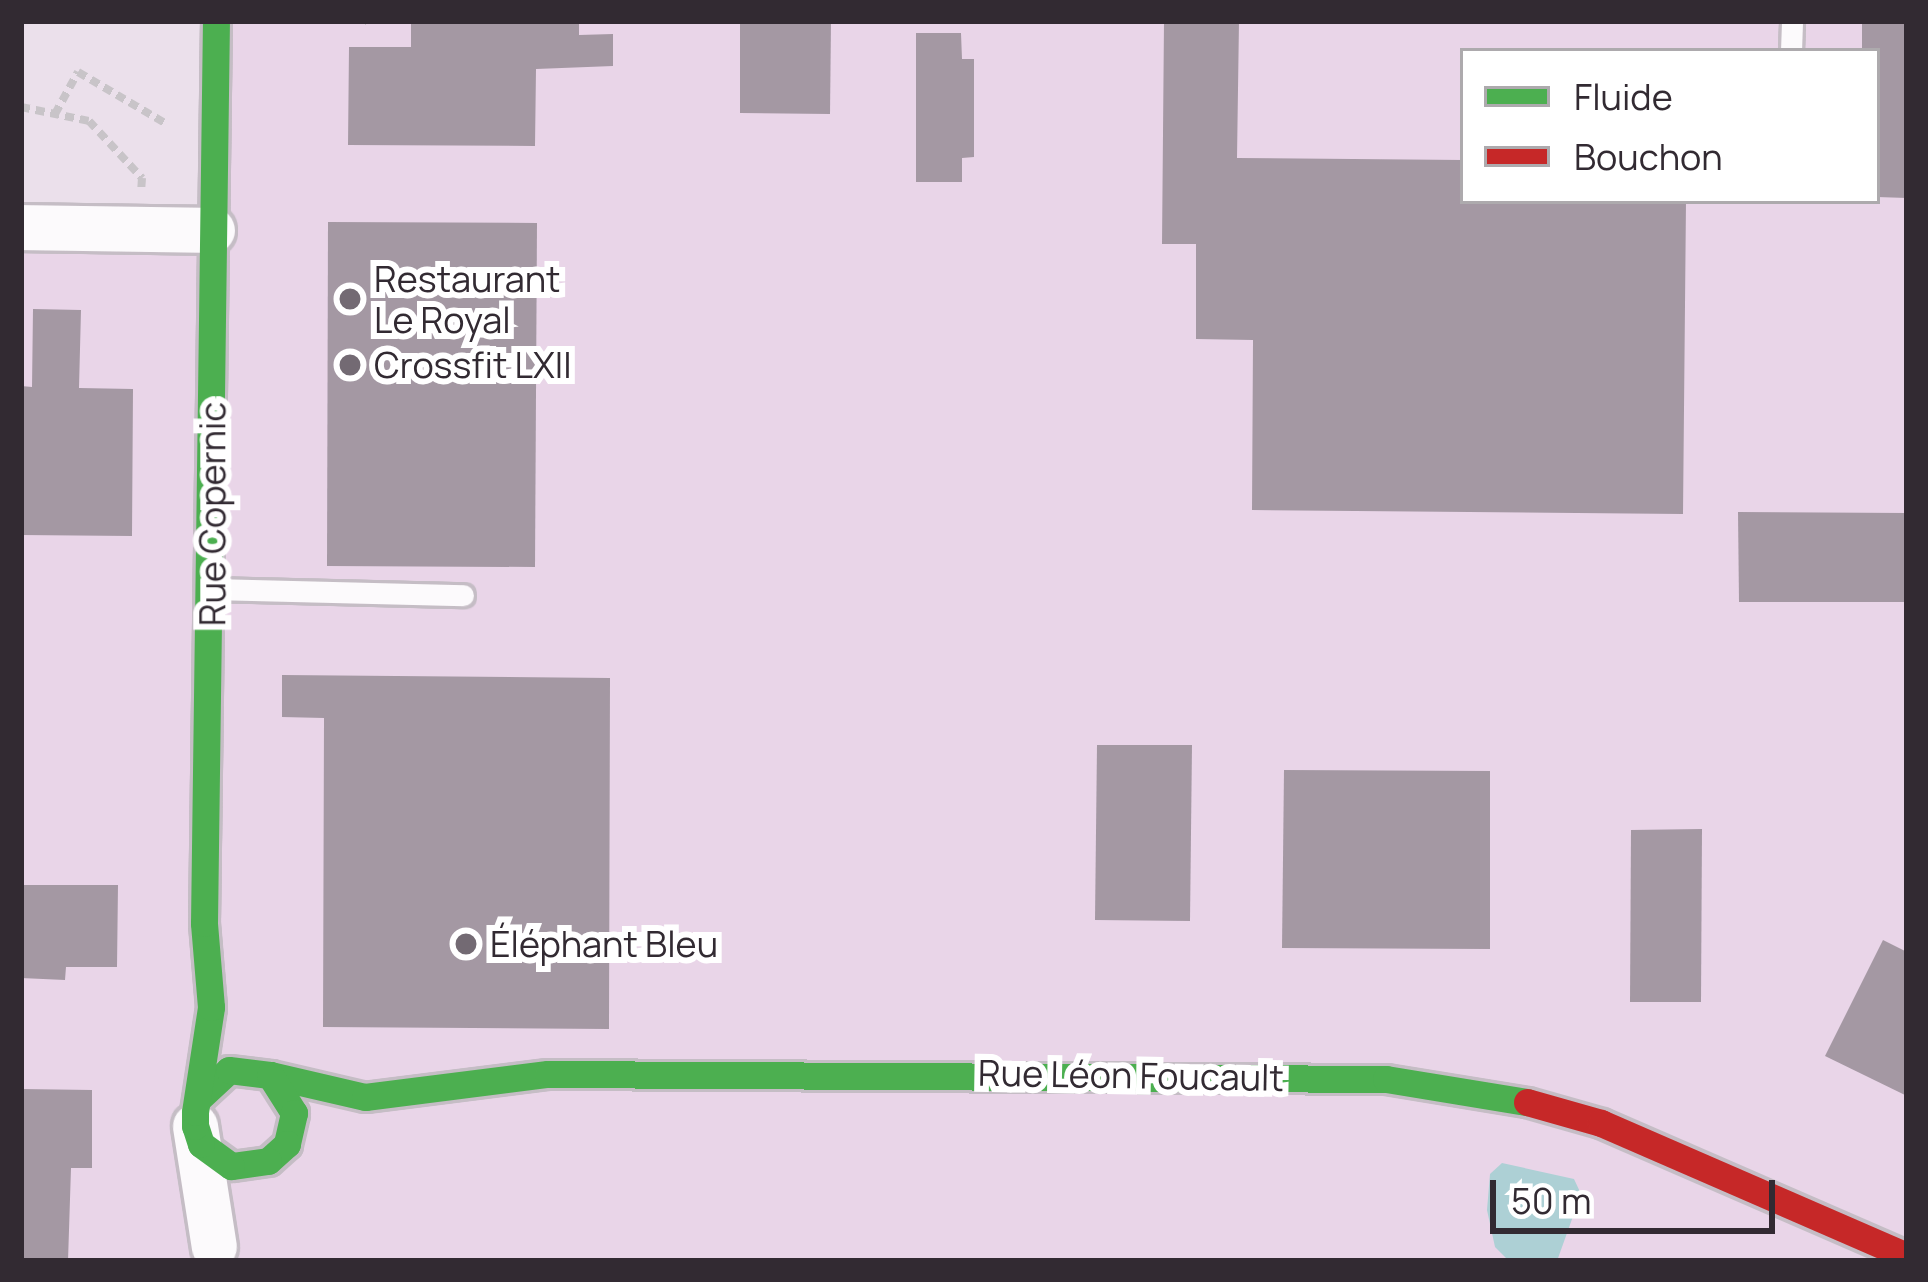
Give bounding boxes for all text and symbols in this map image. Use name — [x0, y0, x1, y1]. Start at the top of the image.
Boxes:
legend — [1460, 48, 1880, 204]
text: Fluide — [1574, 72, 1673, 121]
text: Bouchon — [1574, 132, 1723, 181]
place label: Restaurant Le Royal — [374, 256, 560, 341]
marker: Restaurant Le Royal — [337, 286, 363, 312]
place label: Crossfit LXII — [374, 343, 572, 387]
marker: Crossfit LXII — [337, 352, 363, 378]
street label: Rue Copernic — [190, 402, 234, 626]
place label: Éléphant Bleu — [490, 922, 718, 966]
marker: Éléphant Bleu — [453, 931, 479, 957]
street label: Rue Léon Foucault — [978, 1051, 1284, 1099]
scale bar — [1496, 1156, 1781, 1230]
text: 50 m — [1511, 1176, 1591, 1225]

